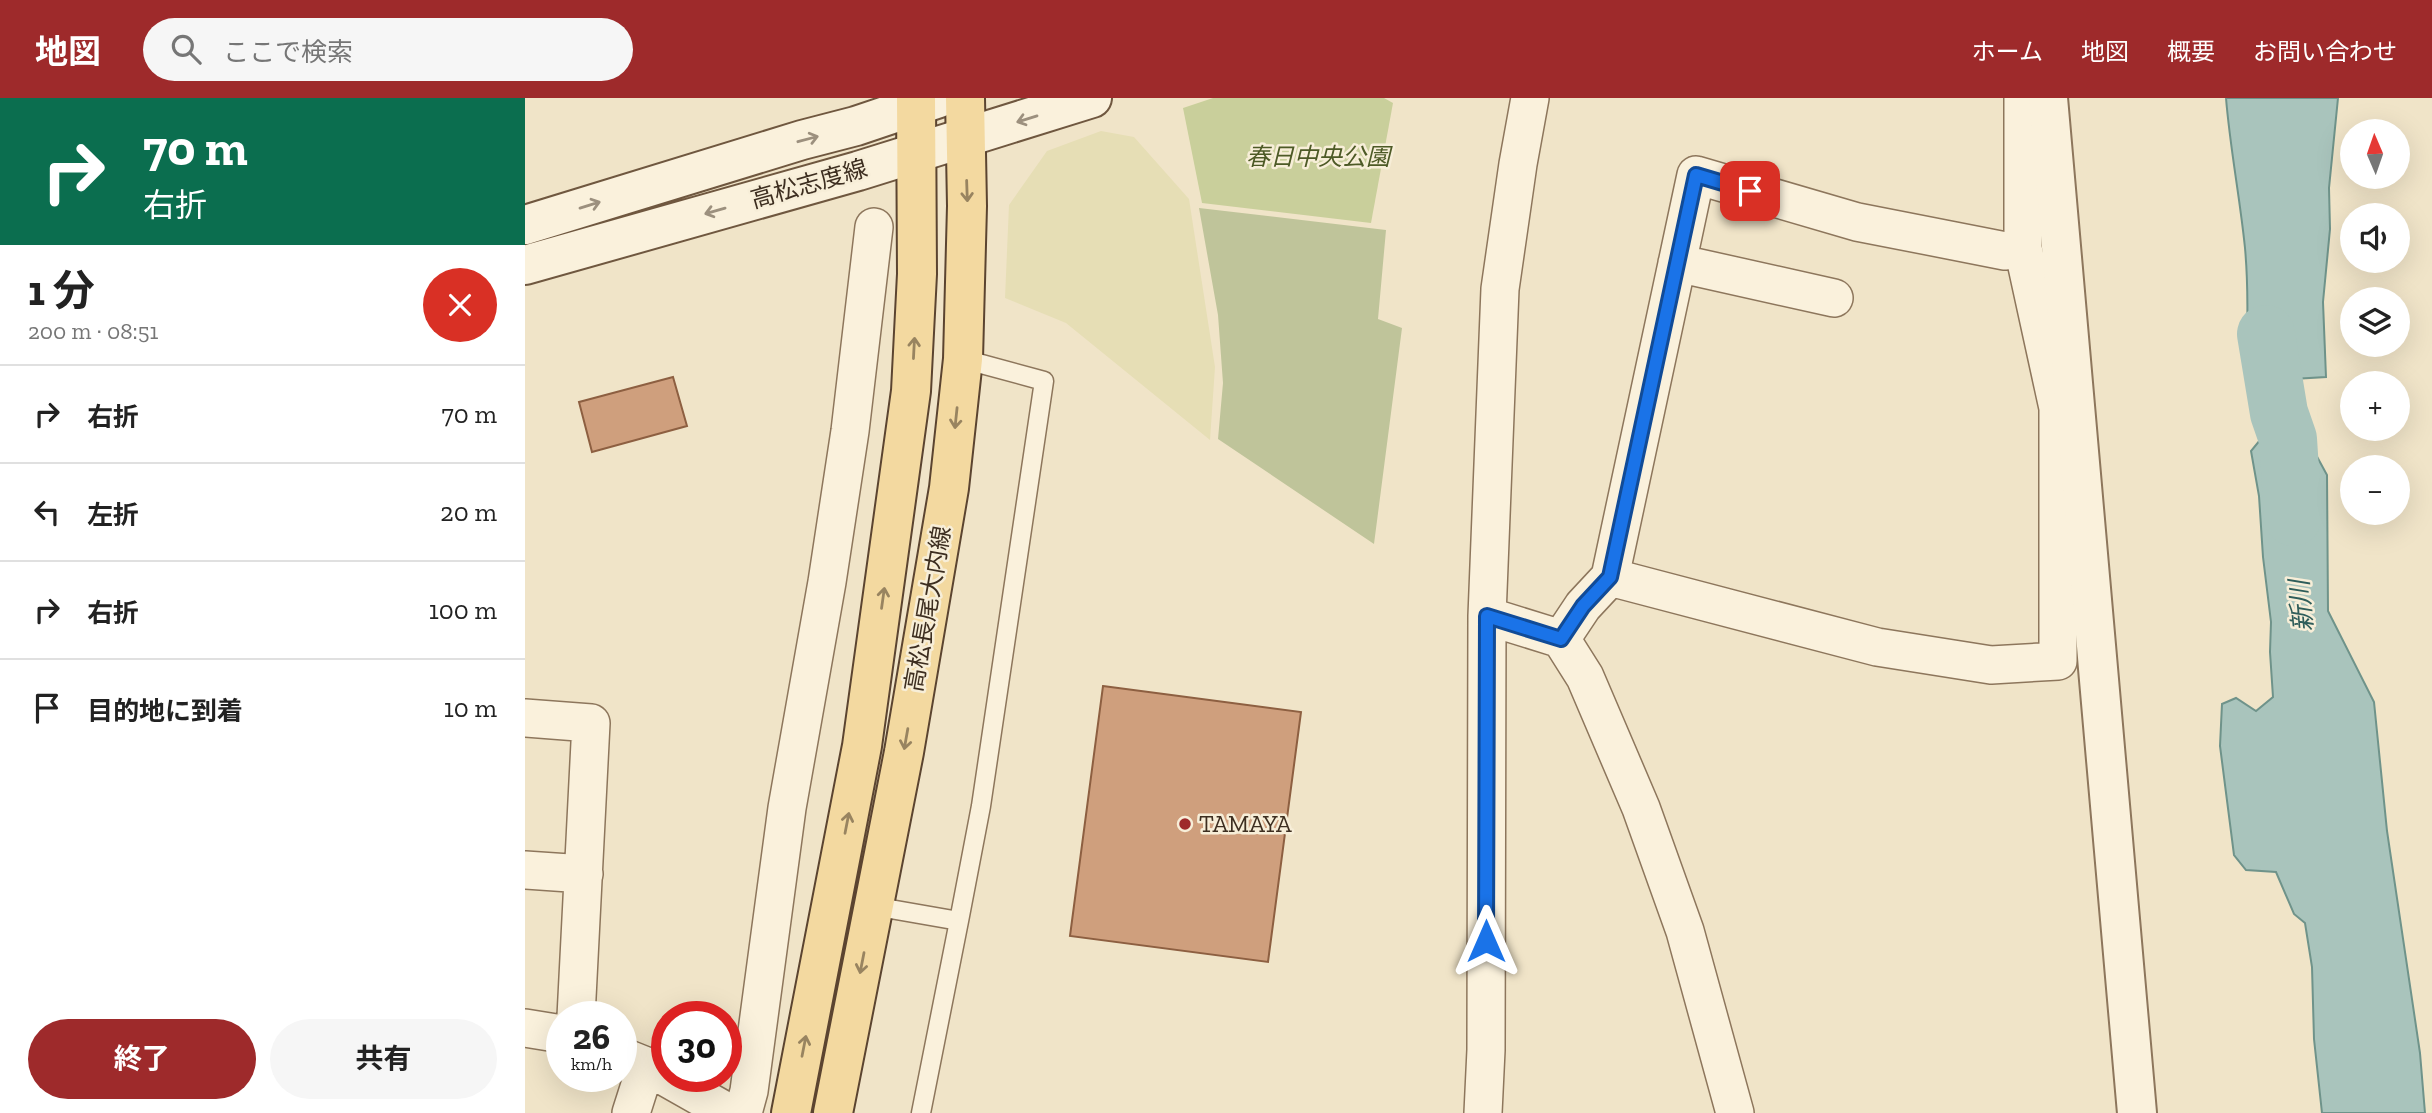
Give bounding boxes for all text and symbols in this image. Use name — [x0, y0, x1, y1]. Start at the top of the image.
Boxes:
search box — [143, 18, 633, 81]
icon: search — [167, 30, 205, 68]
text: 地図 — [35, 32, 101, 71]
text: ここで検索 — [223, 36, 353, 68]
text: ホーム — [1972, 37, 2043, 66]
text: 地図 — [2081, 37, 2129, 66]
text: 概要 — [2167, 37, 2215, 66]
text: お問い合わせ — [2253, 37, 2397, 66]
one-way arrow — [1016, 113, 1038, 126]
text: 70 m — [143, 119, 248, 178]
north arrow — [2340, 119, 2410, 189]
map controls — [2340, 119, 2410, 525]
icon: right — [28, 126, 119, 217]
one-way arrow — [797, 131, 819, 144]
park label: 春日中央公園 — [1246, 142, 1393, 171]
street label: 高松志度線 — [747, 153, 871, 214]
pin — [1720, 161, 1780, 221]
icon: arrive — [1731, 172, 1769, 210]
one-way arrow — [960, 179, 973, 202]
text: 右折 — [143, 186, 207, 224]
one-way arrow — [579, 198, 601, 210]
button: sound — [2340, 203, 2410, 273]
one-way arrow — [704, 205, 727, 218]
text: 1 分 — [28, 265, 95, 316]
button: close — [423, 268, 497, 342]
button: layers — [2340, 287, 2410, 357]
text: 200 m · 08:51 — [28, 317, 158, 345]
one-way arrow — [907, 337, 920, 360]
button: + — [2340, 371, 2410, 441]
icon: right — [28, 395, 66, 433]
text: 70 m — [441, 398, 497, 430]
text: 右折 — [87, 401, 139, 433]
one-way arrow — [950, 406, 963, 429]
button: − — [2340, 455, 2410, 525]
icon: left — [28, 493, 66, 531]
text: 20 m — [440, 496, 497, 528]
text: 左折 — [87, 499, 139, 531]
street label: 高松長尾大内線 — [899, 524, 956, 694]
water label: 新川 — [2283, 576, 2319, 633]
one-way arrow — [877, 587, 890, 610]
icon: right — [28, 591, 66, 629]
text: 100 m — [429, 594, 497, 626]
text: 右折 — [87, 597, 139, 629]
icon: arrive — [28, 689, 66, 727]
text: 10 m — [444, 692, 497, 724]
text: 目的地に到着 — [87, 695, 243, 727]
one-way arrow — [899, 727, 912, 750]
place label: TAMAYA — [1199, 809, 1292, 838]
one-way arrow — [841, 812, 854, 835]
marker: TAMAYA — [1177, 816, 1193, 832]
position arrow — [1449, 904, 1523, 978]
one-way arrow — [855, 951, 869, 974]
speed limit sign: 30 — [651, 1001, 742, 1092]
text: 26 — [573, 1016, 610, 1058]
button: 終了 — [28, 1019, 256, 1099]
button: 共有 — [270, 1019, 497, 1099]
one-way arrow — [798, 1035, 811, 1058]
text: km/h — [571, 1053, 612, 1075]

